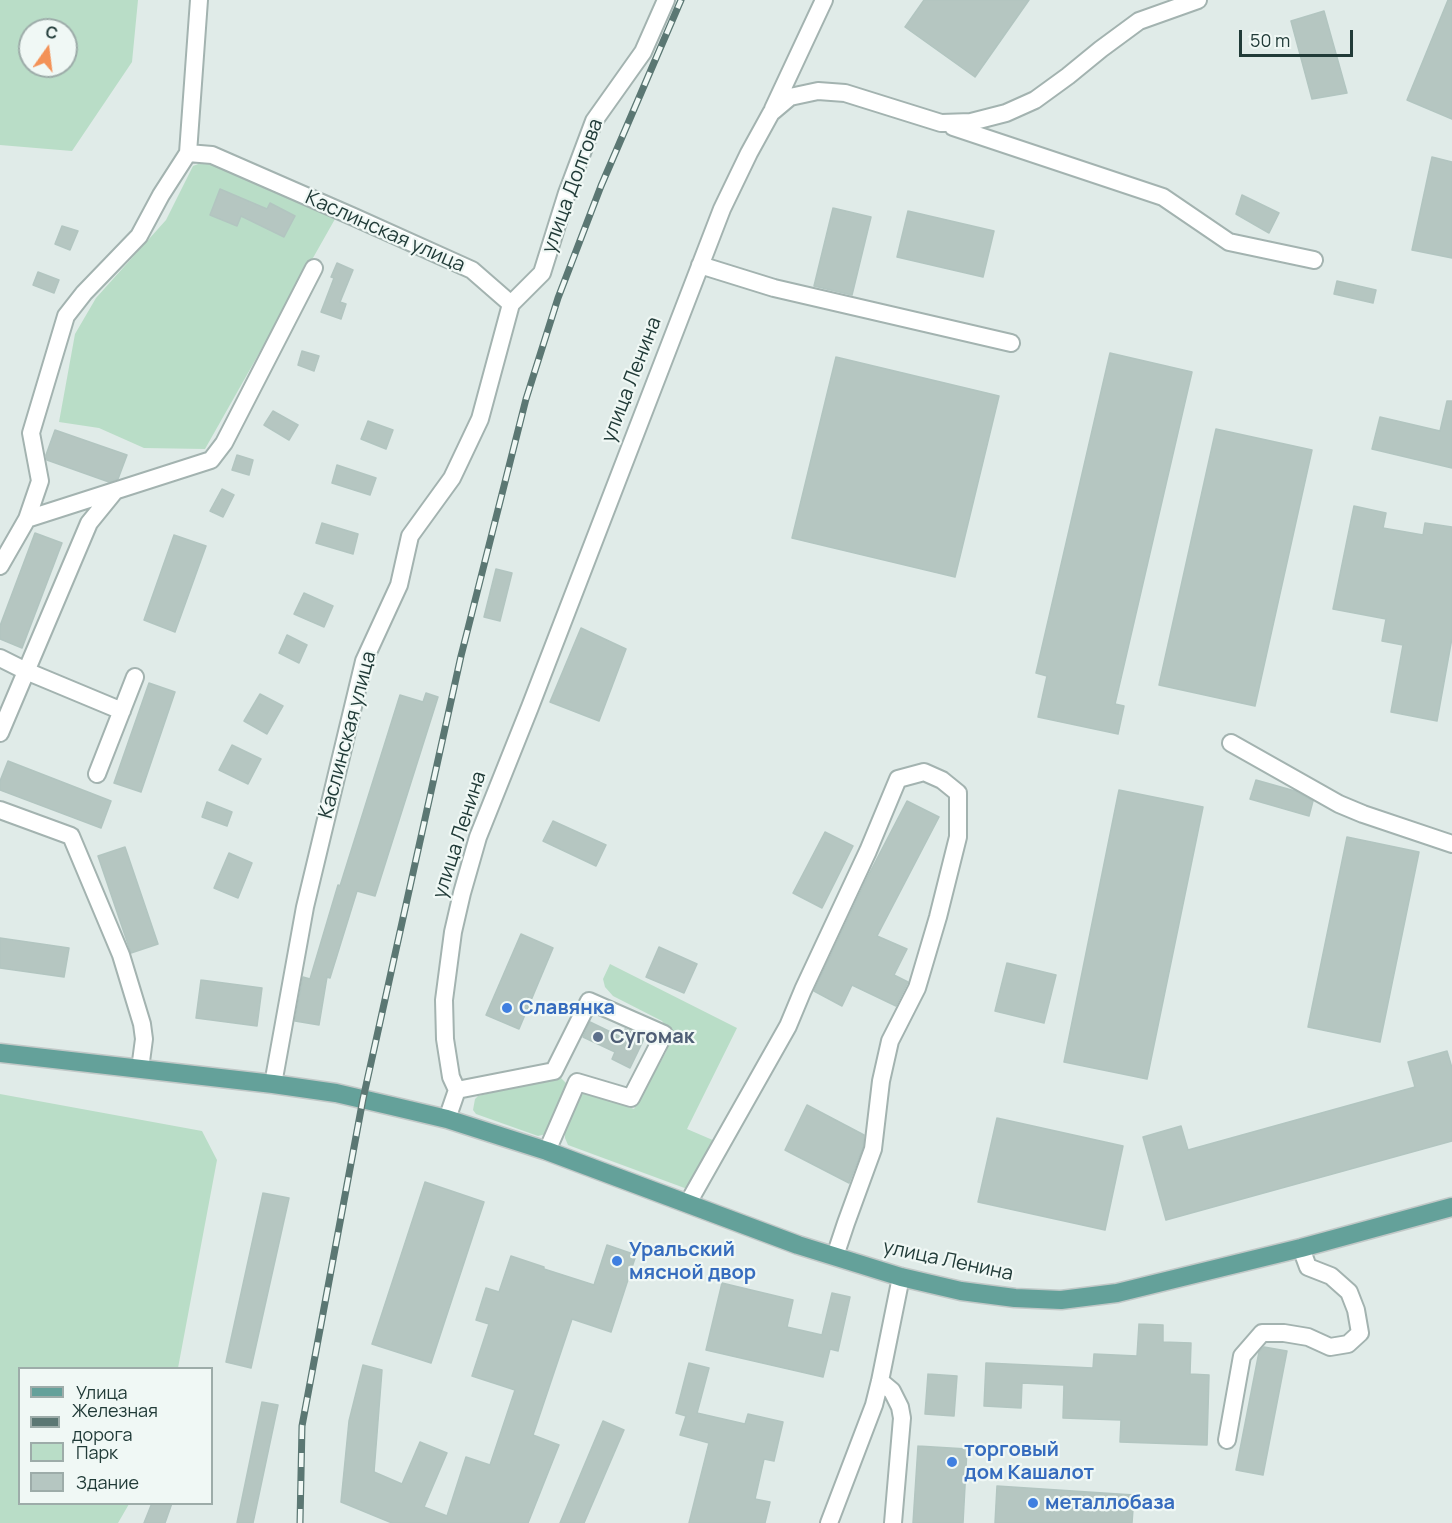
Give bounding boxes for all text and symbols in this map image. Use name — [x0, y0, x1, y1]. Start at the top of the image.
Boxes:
north arrow — [18, 18, 78, 78]
scale bar — [1242, 18, 1356, 56]
text: С — [43, 20, 60, 45]
text: 50 m — [1250, 28, 1290, 52]
street label: улица Долгова — [538, 115, 608, 257]
street label: Каслинская улица — [302, 186, 468, 278]
street label: улица Ленина — [597, 314, 667, 446]
street label: Каслинская улица — [314, 649, 382, 821]
street label: улица Ленина — [428, 768, 492, 902]
place label: Славянка — [519, 996, 615, 1020]
marker: Славянка — [500, 1001, 514, 1015]
place label: Сугомак — [610, 1025, 694, 1049]
marker: Сугомак — [591, 1030, 605, 1044]
street label: улица Ленина — [881, 1236, 1015, 1286]
place label: Уральский мясной двор — [629, 1238, 756, 1285]
marker: Уральский мясной двор — [610, 1254, 624, 1268]
legend — [18, 1367, 213, 1505]
text: Улица — [76, 1380, 128, 1404]
text: Железная дорога — [72, 1398, 158, 1446]
place label: торговый дом Кашалот — [964, 1438, 1094, 1485]
text: Парк — [76, 1440, 118, 1464]
marker: торговый дом Кашалот — [945, 1455, 959, 1469]
text: Здание — [76, 1470, 139, 1494]
place label: металлобаза — [1045, 1491, 1175, 1515]
marker: металлобаза — [1026, 1496, 1040, 1510]

